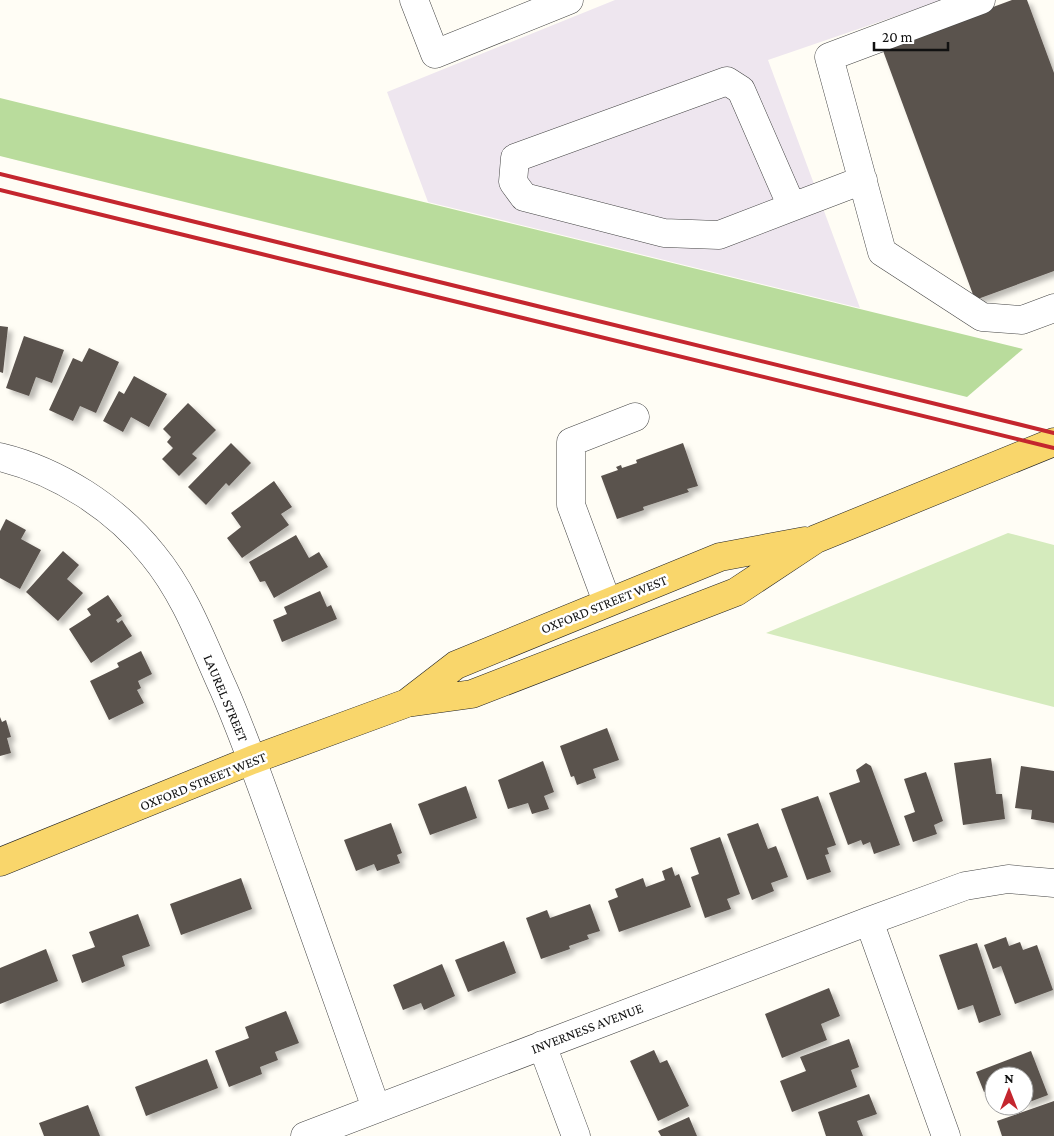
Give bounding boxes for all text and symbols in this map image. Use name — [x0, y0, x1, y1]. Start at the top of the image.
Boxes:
scale bar — [874, 20, 948, 52]
text: 20 m — [882, 29, 913, 45]
street label: OXFORD STREET WEST — [538, 571, 670, 637]
street label: LAUREL STREET — [200, 652, 252, 745]
street label: OXFORD STREET WEST — [137, 748, 269, 814]
street label: INVERNESS AVENUE — [529, 999, 646, 1057]
north arrow — [984, 1066, 1034, 1116]
text: N — [1004, 1070, 1014, 1086]

